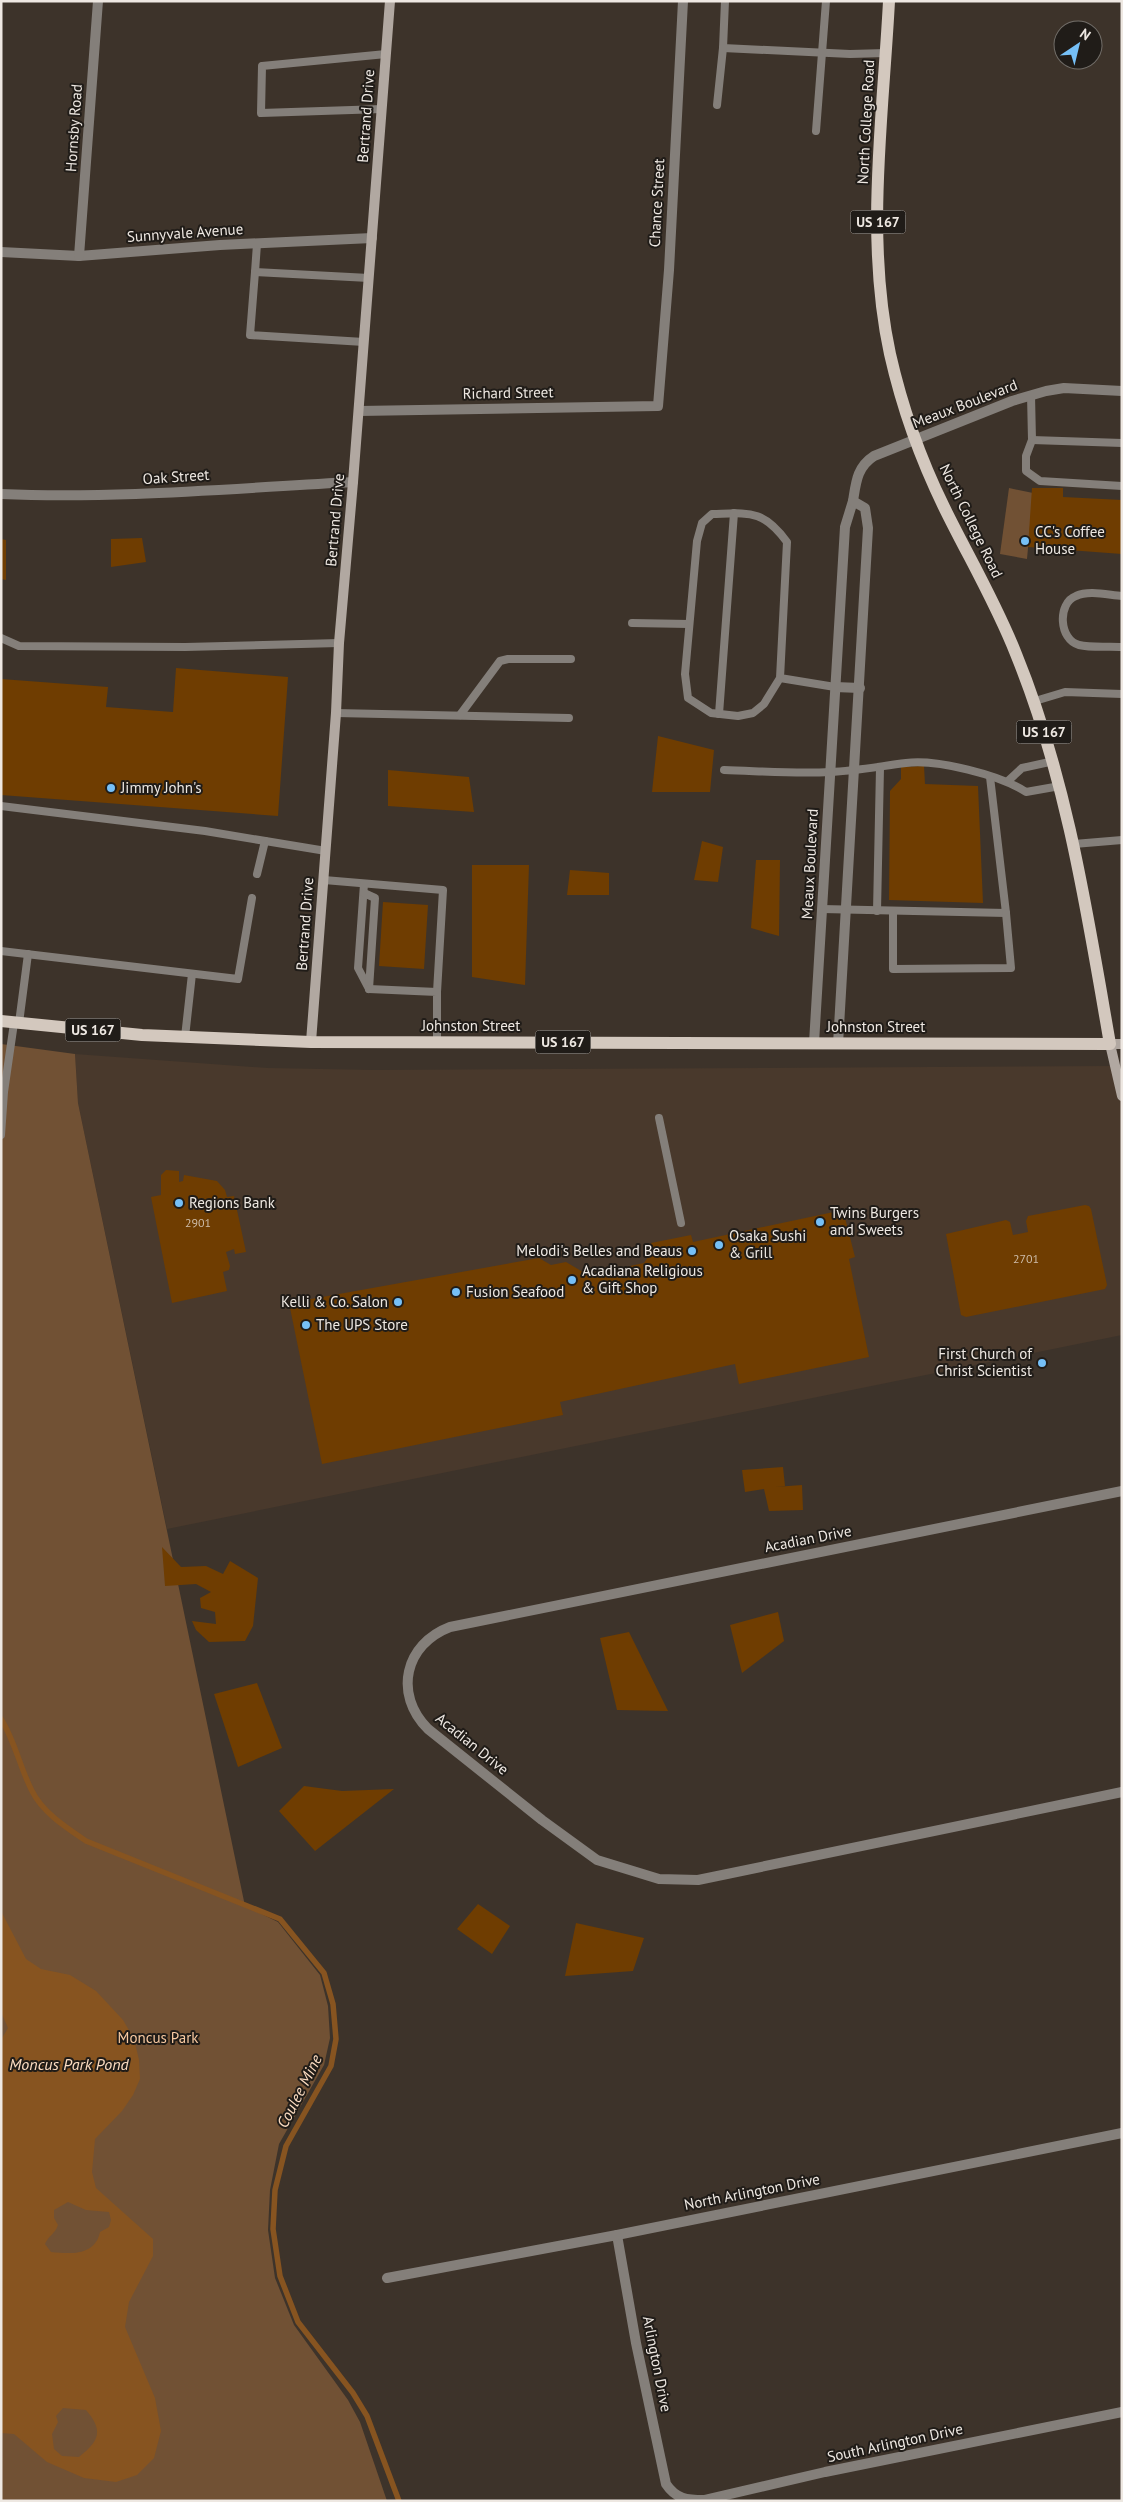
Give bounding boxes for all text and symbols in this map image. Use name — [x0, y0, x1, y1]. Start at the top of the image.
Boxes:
north arrow — [1053, 20, 1103, 70]
text: N — [1077, 24, 1094, 44]
street label: North College Road — [853, 59, 878, 185]
street label: Bertrand Drive — [353, 69, 378, 163]
street label: Hornsby Road — [61, 83, 86, 172]
street label: Chance Street — [645, 158, 668, 248]
road number: US 167 — [850, 210, 906, 233]
street label: Sunnyvale Avenue — [126, 219, 244, 246]
street label: Meaux Boulevard — [910, 375, 1020, 432]
street label: Richard Street — [462, 382, 554, 403]
street label: North College Road — [936, 461, 1007, 581]
street label: Oak Street — [142, 465, 210, 488]
street label: Bertrand Drive — [321, 473, 348, 567]
place label: CC's Coffee House — [1035, 522, 1105, 558]
marker: CC's Coffee House — [1019, 535, 1031, 547]
road number: US 167 — [1016, 720, 1072, 744]
place label: Jimmy John's — [120, 778, 202, 797]
marker: Jimmy John's — [105, 782, 117, 794]
street label: Meaux Boulevard — [797, 808, 822, 920]
street label: Bertrand Drive — [292, 877, 317, 971]
street label: Johnston Street — [421, 1016, 520, 1035]
street label: Johnston Street — [826, 1017, 925, 1036]
road number: US 167 — [66, 1018, 120, 1042]
road number: US 167 — [536, 1030, 590, 1054]
place label: Regions Bank — [189, 1193, 276, 1212]
marker: Regions Bank — [173, 1197, 185, 1209]
place label: Twins Burgers and Sweets — [830, 1203, 919, 1239]
house number: 2901 — [185, 1215, 211, 1230]
marker: Twins Burgers and Sweets — [814, 1216, 826, 1228]
place label: Osaka Sushi & Grill — [729, 1226, 806, 1262]
marker: Osaka Sushi & Grill — [713, 1239, 725, 1251]
place label: Melodi's Belles and Beaus — [516, 1241, 682, 1260]
marker: Melodi's Belles and Beaus — [686, 1245, 698, 1257]
house number: 2701 — [1013, 1251, 1039, 1266]
place label: Acadiana Religious & Gift Shop — [582, 1261, 703, 1297]
marker: Acadiana Religious & Gift Shop — [566, 1274, 578, 1286]
place label: Fusion Seafood — [466, 1282, 564, 1301]
marker: Fusion Seafood — [450, 1286, 462, 1298]
place label: Kelli & Co. Salon — [281, 1292, 388, 1311]
marker: Kelli & Co. Salon — [392, 1296, 404, 1308]
place label: The UPS Store — [316, 1315, 408, 1334]
marker: The UPS Store — [300, 1319, 312, 1331]
place label: First Church of Christ Scientist — [936, 1344, 1033, 1380]
marker: First Church of Christ Scientist — [1036, 1357, 1048, 1369]
street label: Acadian Drive — [763, 1521, 853, 1556]
street label: Acadian Drive — [432, 1708, 513, 1779]
park label: Moncus Park — [118, 2028, 199, 2047]
water label: Coulee Mine — [272, 2050, 326, 2131]
water label: Moncus Park Pond — [9, 2054, 130, 2074]
street label: North Arlington Drive — [682, 2169, 821, 2214]
street label: Arlington Drive — [639, 2314, 676, 2413]
street label: South Arlington Drive — [825, 2419, 964, 2466]

